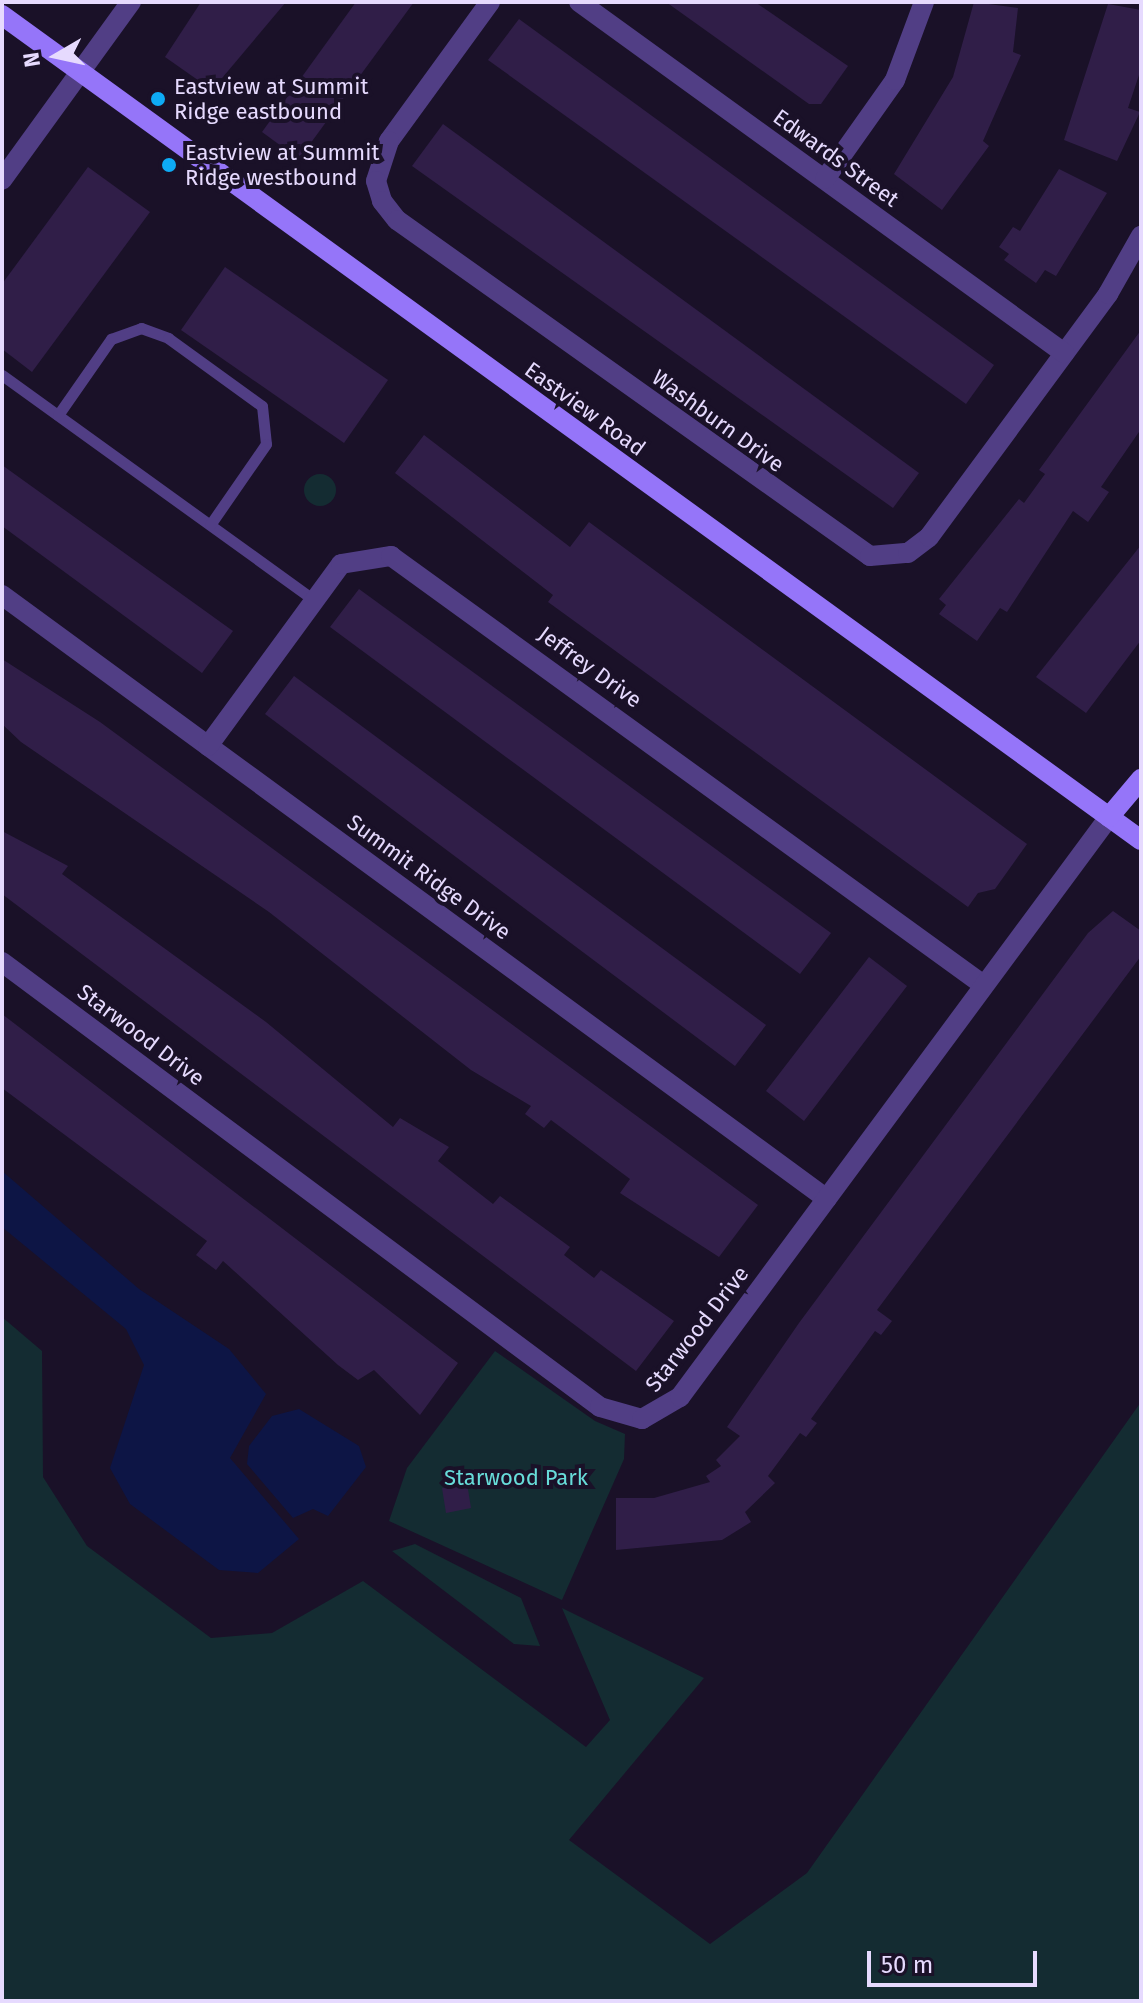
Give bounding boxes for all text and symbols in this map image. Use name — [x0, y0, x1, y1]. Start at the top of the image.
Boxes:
north arrow — [16, 16, 96, 96]
text: N — [17, 51, 46, 69]
place label: Eastview at Summit Ridge eastbound — [174, 73, 368, 124]
marker: Eastview at Summit Ridge eastbound — [149, 90, 167, 108]
street label: Edwards Street — [768, 104, 904, 212]
place label: Eastview at Summit Ridge westbound — [185, 139, 379, 190]
marker: Eastview at Summit Ridge westbound — [160, 156, 178, 174]
street label: Eastview Road — [520, 356, 650, 462]
street label: Washburn Drive — [647, 364, 789, 478]
street label: Jeffrey Drive — [533, 621, 647, 713]
street label: Summit Ridge Drive — [342, 809, 516, 945]
street label: Starwood Drive — [72, 979, 210, 1091]
street label: Starwood Drive — [640, 1261, 754, 1397]
park label: Starwood Park — [444, 1465, 588, 1491]
scale bar — [871, 1935, 1041, 1985]
text: 50 m — [881, 1951, 933, 1979]

